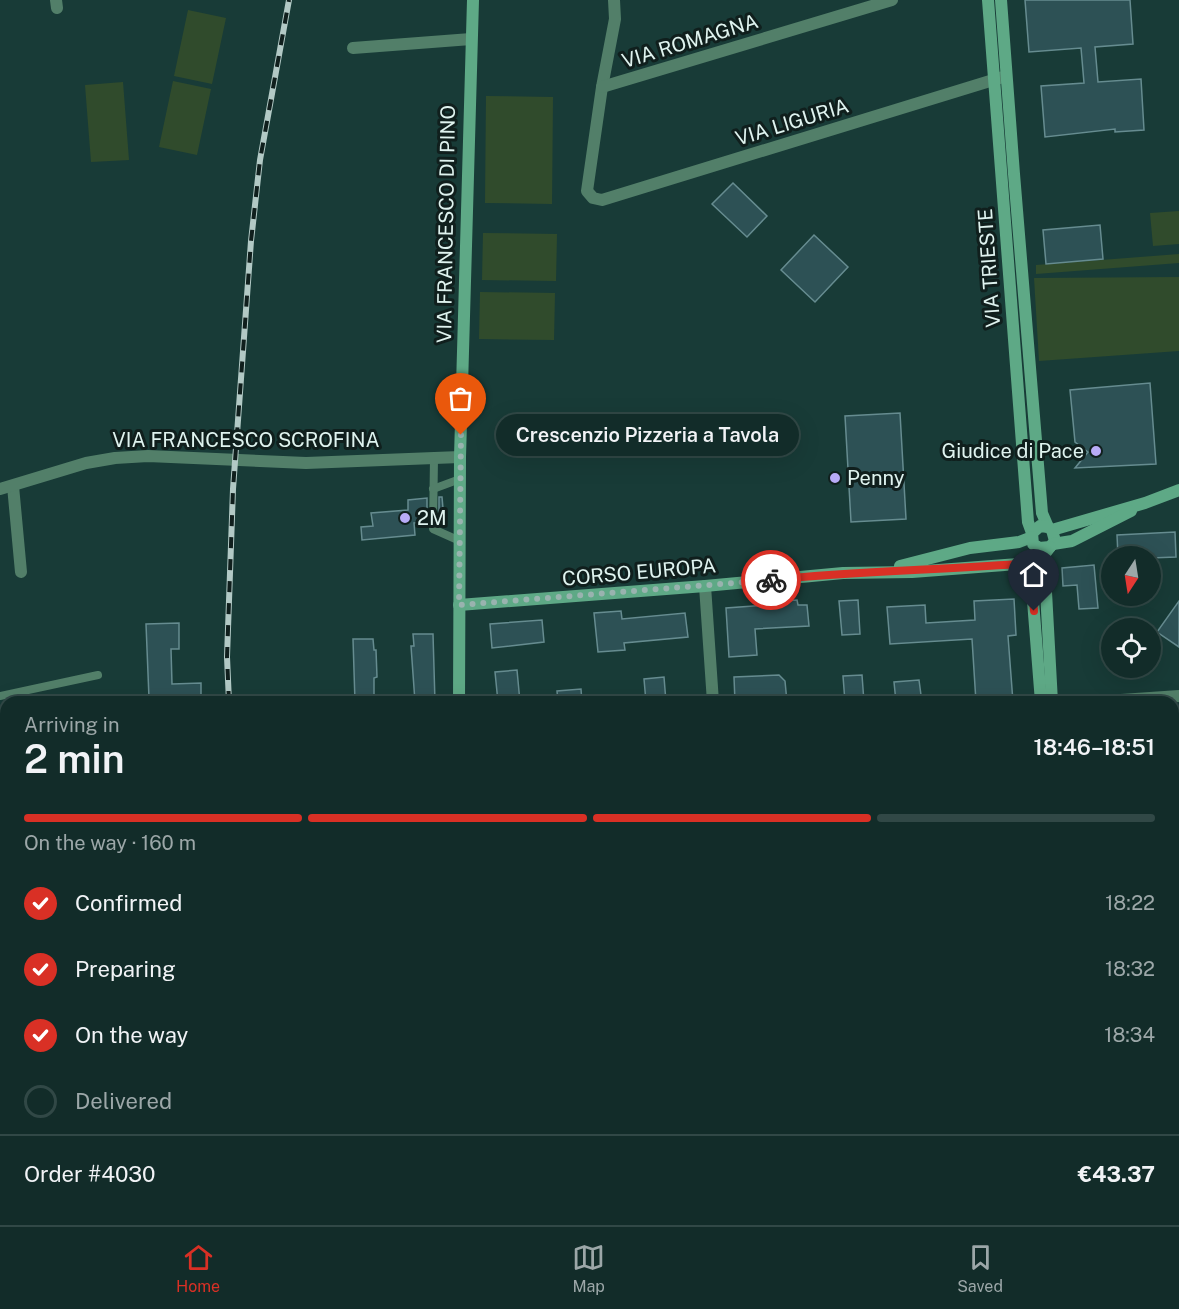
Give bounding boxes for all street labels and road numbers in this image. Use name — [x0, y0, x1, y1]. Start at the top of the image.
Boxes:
street label: VIA ROMAGNA — [619, 9, 761, 73]
street label: VIA LIGURIA — [732, 93, 852, 151]
street label: VIA FRANCESCO DI PINO — [432, 105, 460, 343]
street label: VIA TRIESTE — [973, 208, 1005, 328]
street label: VIA FRANCESCO SCROFINA — [112, 428, 380, 452]
street label: CORSO EUROPA — [561, 553, 717, 591]

